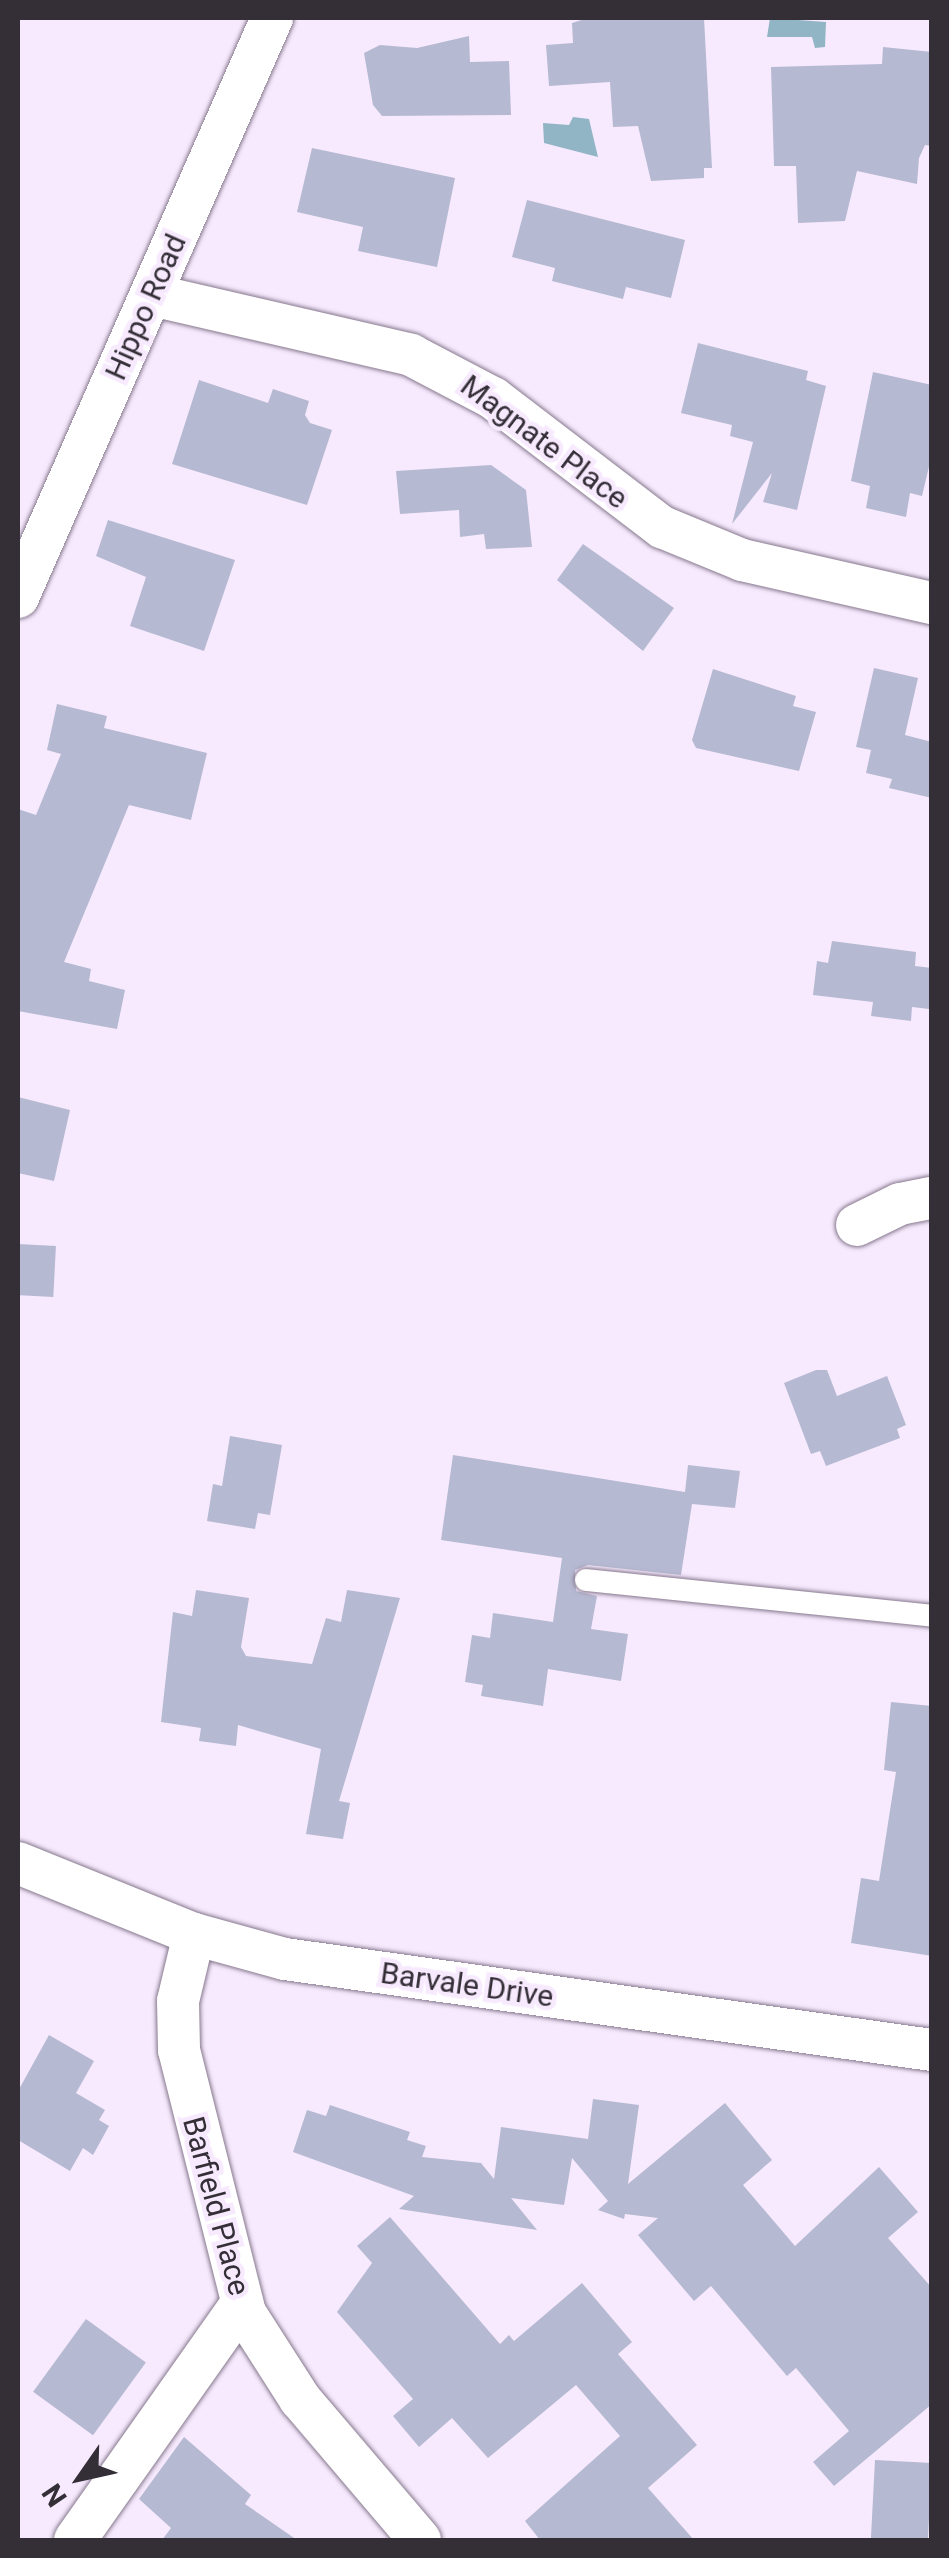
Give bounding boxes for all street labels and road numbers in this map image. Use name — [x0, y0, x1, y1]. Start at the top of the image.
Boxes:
street label: Hippo Road — [98, 229, 194, 385]
street label: Magnate Place — [453, 368, 635, 516]
street label: Barvale Drive — [378, 1955, 556, 2015]
street label: Barfield Place — [175, 2113, 257, 2299]

